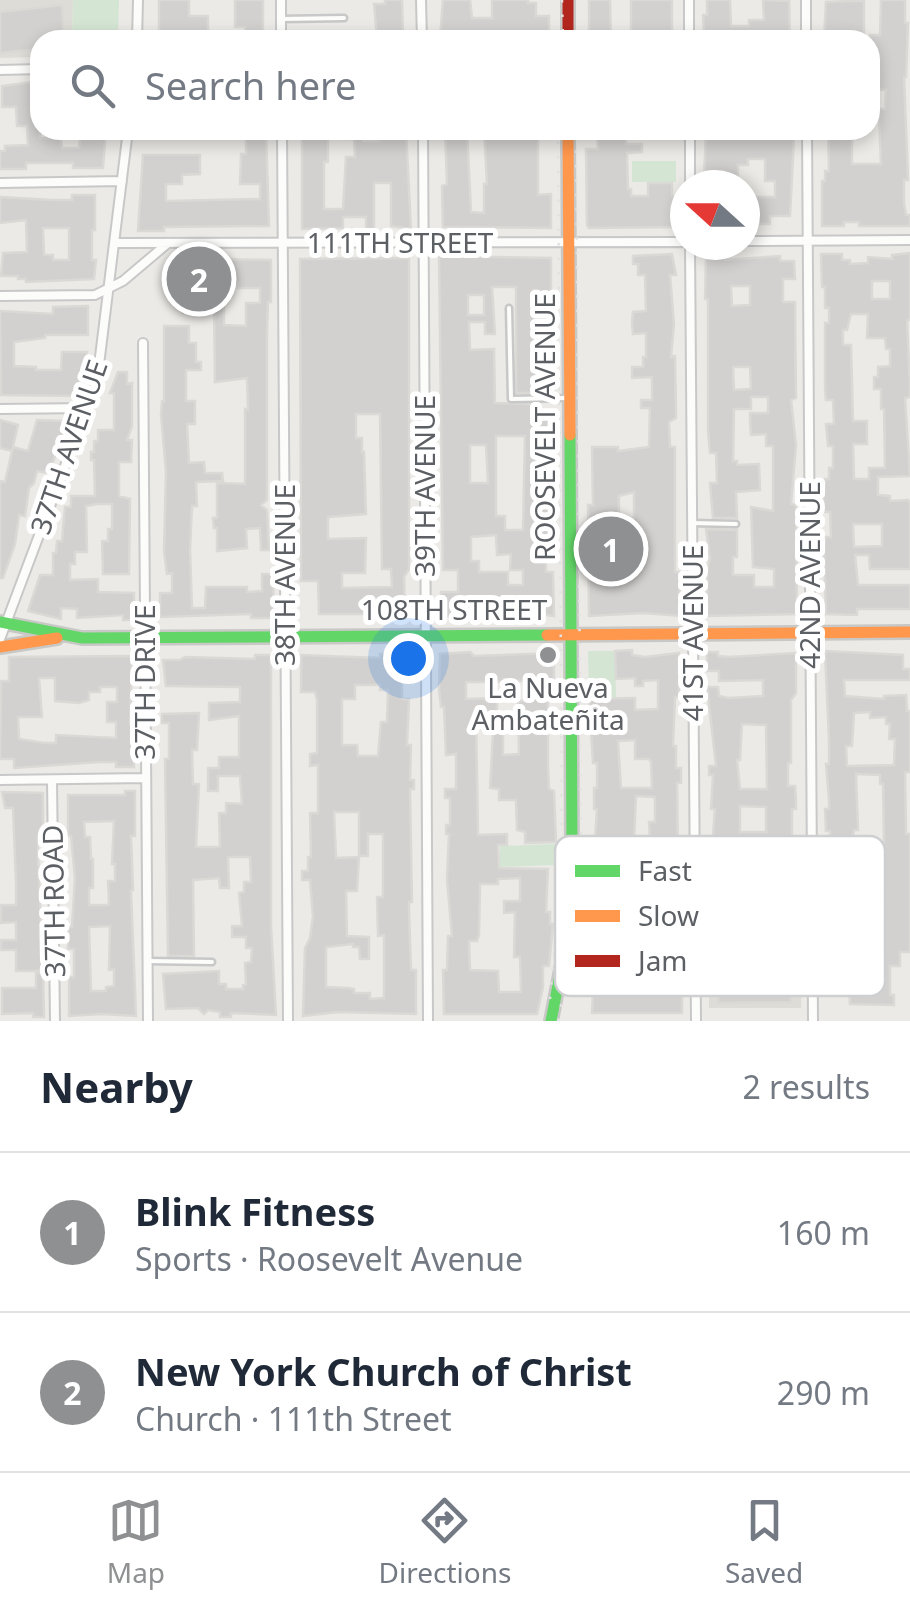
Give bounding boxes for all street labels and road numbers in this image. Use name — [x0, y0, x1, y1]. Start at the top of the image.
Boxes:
street label: 111TH STREET — [307, 223, 494, 261]
street label: ROOSEVELT AVENUE — [525, 293, 563, 561]
street label: 37TH AVENUE — [20, 354, 116, 539]
street label: 39TH AVENUE — [405, 395, 443, 577]
street label: 42ND AVENUE — [790, 481, 828, 669]
street label: 38TH AVENUE — [265, 484, 303, 666]
street label: 41ST AVENUE — [673, 545, 711, 721]
street label: 108TH STREET — [361, 590, 548, 628]
street label: 37TH DRIVE — [125, 604, 163, 760]
street label: 37TH ROAD — [33, 824, 73, 978]

